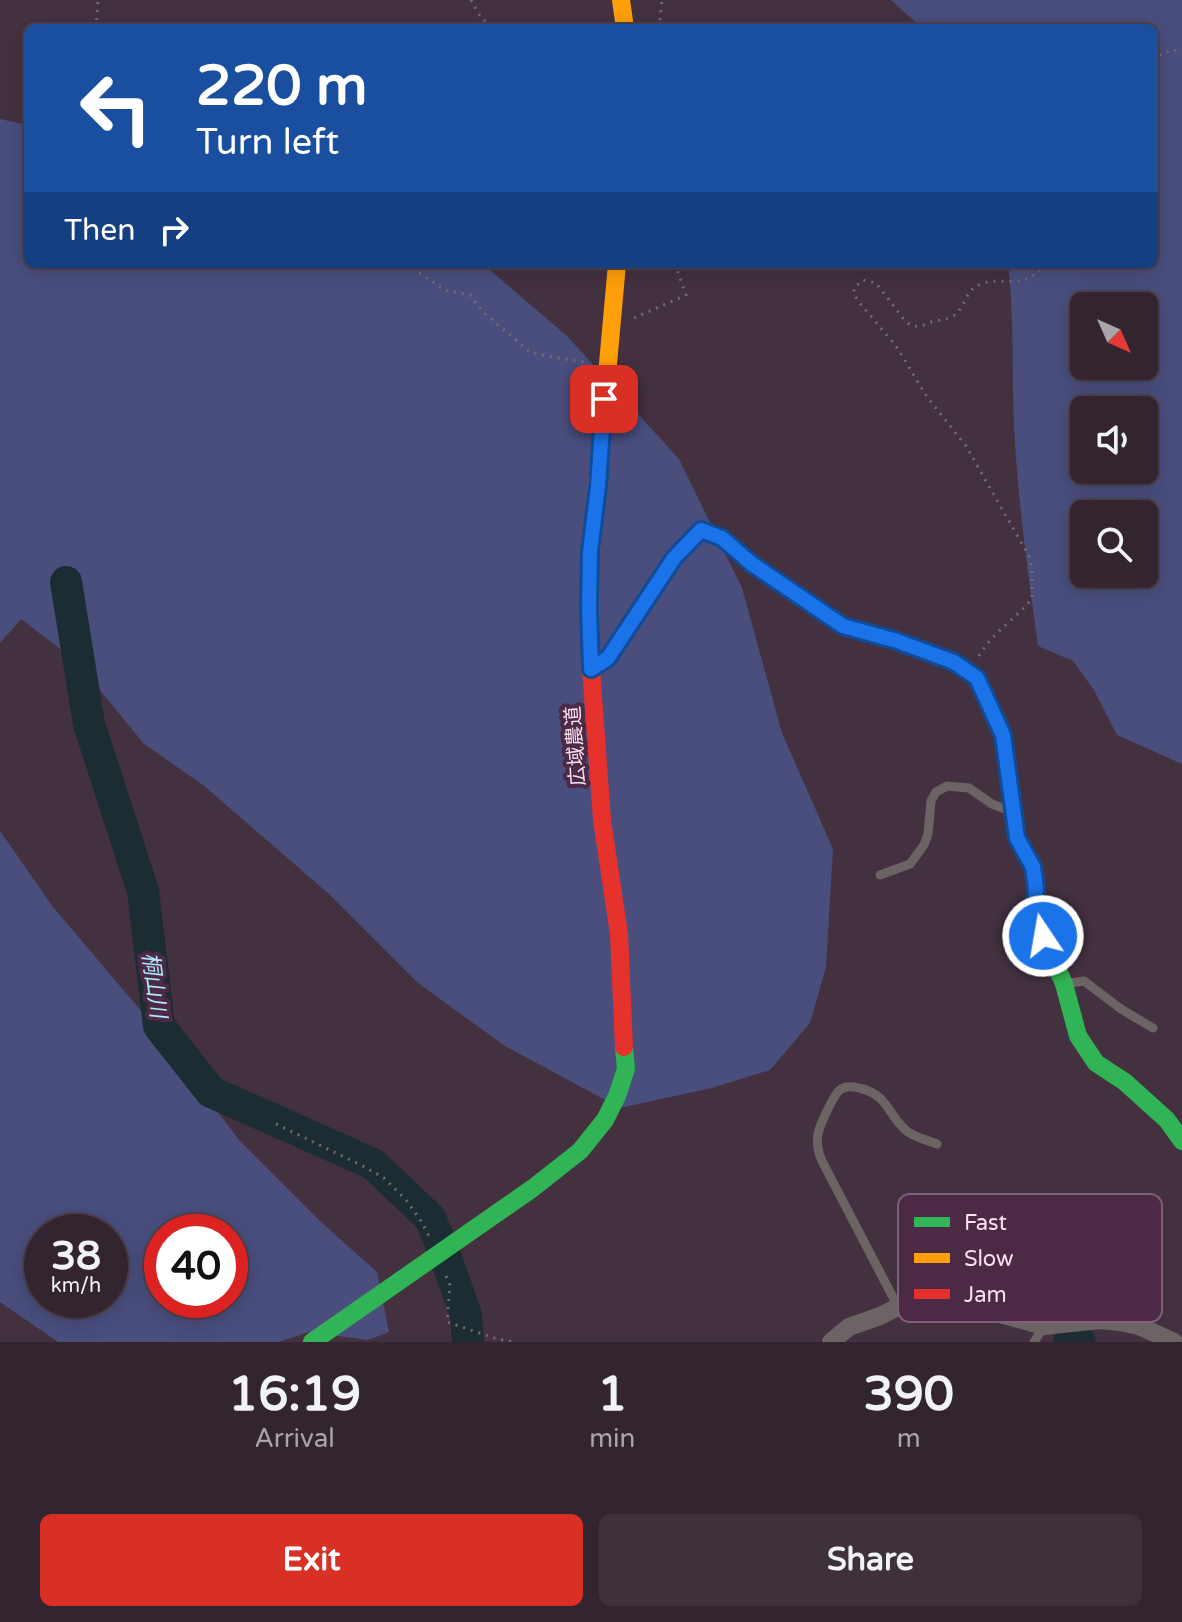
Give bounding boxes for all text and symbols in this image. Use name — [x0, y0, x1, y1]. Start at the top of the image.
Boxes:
text: 220 m — [196, 53, 367, 120]
icon: left — [64, 56, 168, 160]
text: Turn left — [196, 121, 339, 164]
icon: right — [152, 208, 196, 252]
text: Then — [64, 212, 136, 249]
north arrow — [1070, 292, 1158, 380]
map controls — [1070, 292, 1158, 588]
pin — [570, 365, 638, 433]
icon: arrive — [582, 377, 626, 421]
button: sound — [1070, 396, 1158, 484]
button: search — [1070, 500, 1158, 588]
street label: 広域農道 — [561, 705, 591, 787]
position arrow — [1001, 894, 1085, 978]
water label: 桐山川 — [137, 951, 172, 1022]
legend — [898, 1194, 1162, 1322]
text: Fast — [964, 1210, 1007, 1236]
speed limit sign: 40 — [144, 1214, 248, 1318]
text: 38 — [51, 1232, 101, 1280]
text: Slow — [964, 1246, 1014, 1272]
text: km/h — [51, 1274, 101, 1298]
text: Jam — [964, 1282, 1007, 1308]
text: 16:19 — [228, 1366, 361, 1424]
text: 1 — [597, 1366, 627, 1424]
text: 390 — [863, 1366, 954, 1424]
text: Arrival — [254, 1423, 335, 1454]
text: min — [589, 1423, 635, 1454]
text: m — [897, 1423, 921, 1454]
button: Exit — [40, 1514, 583, 1606]
button: Share — [599, 1514, 1142, 1606]

